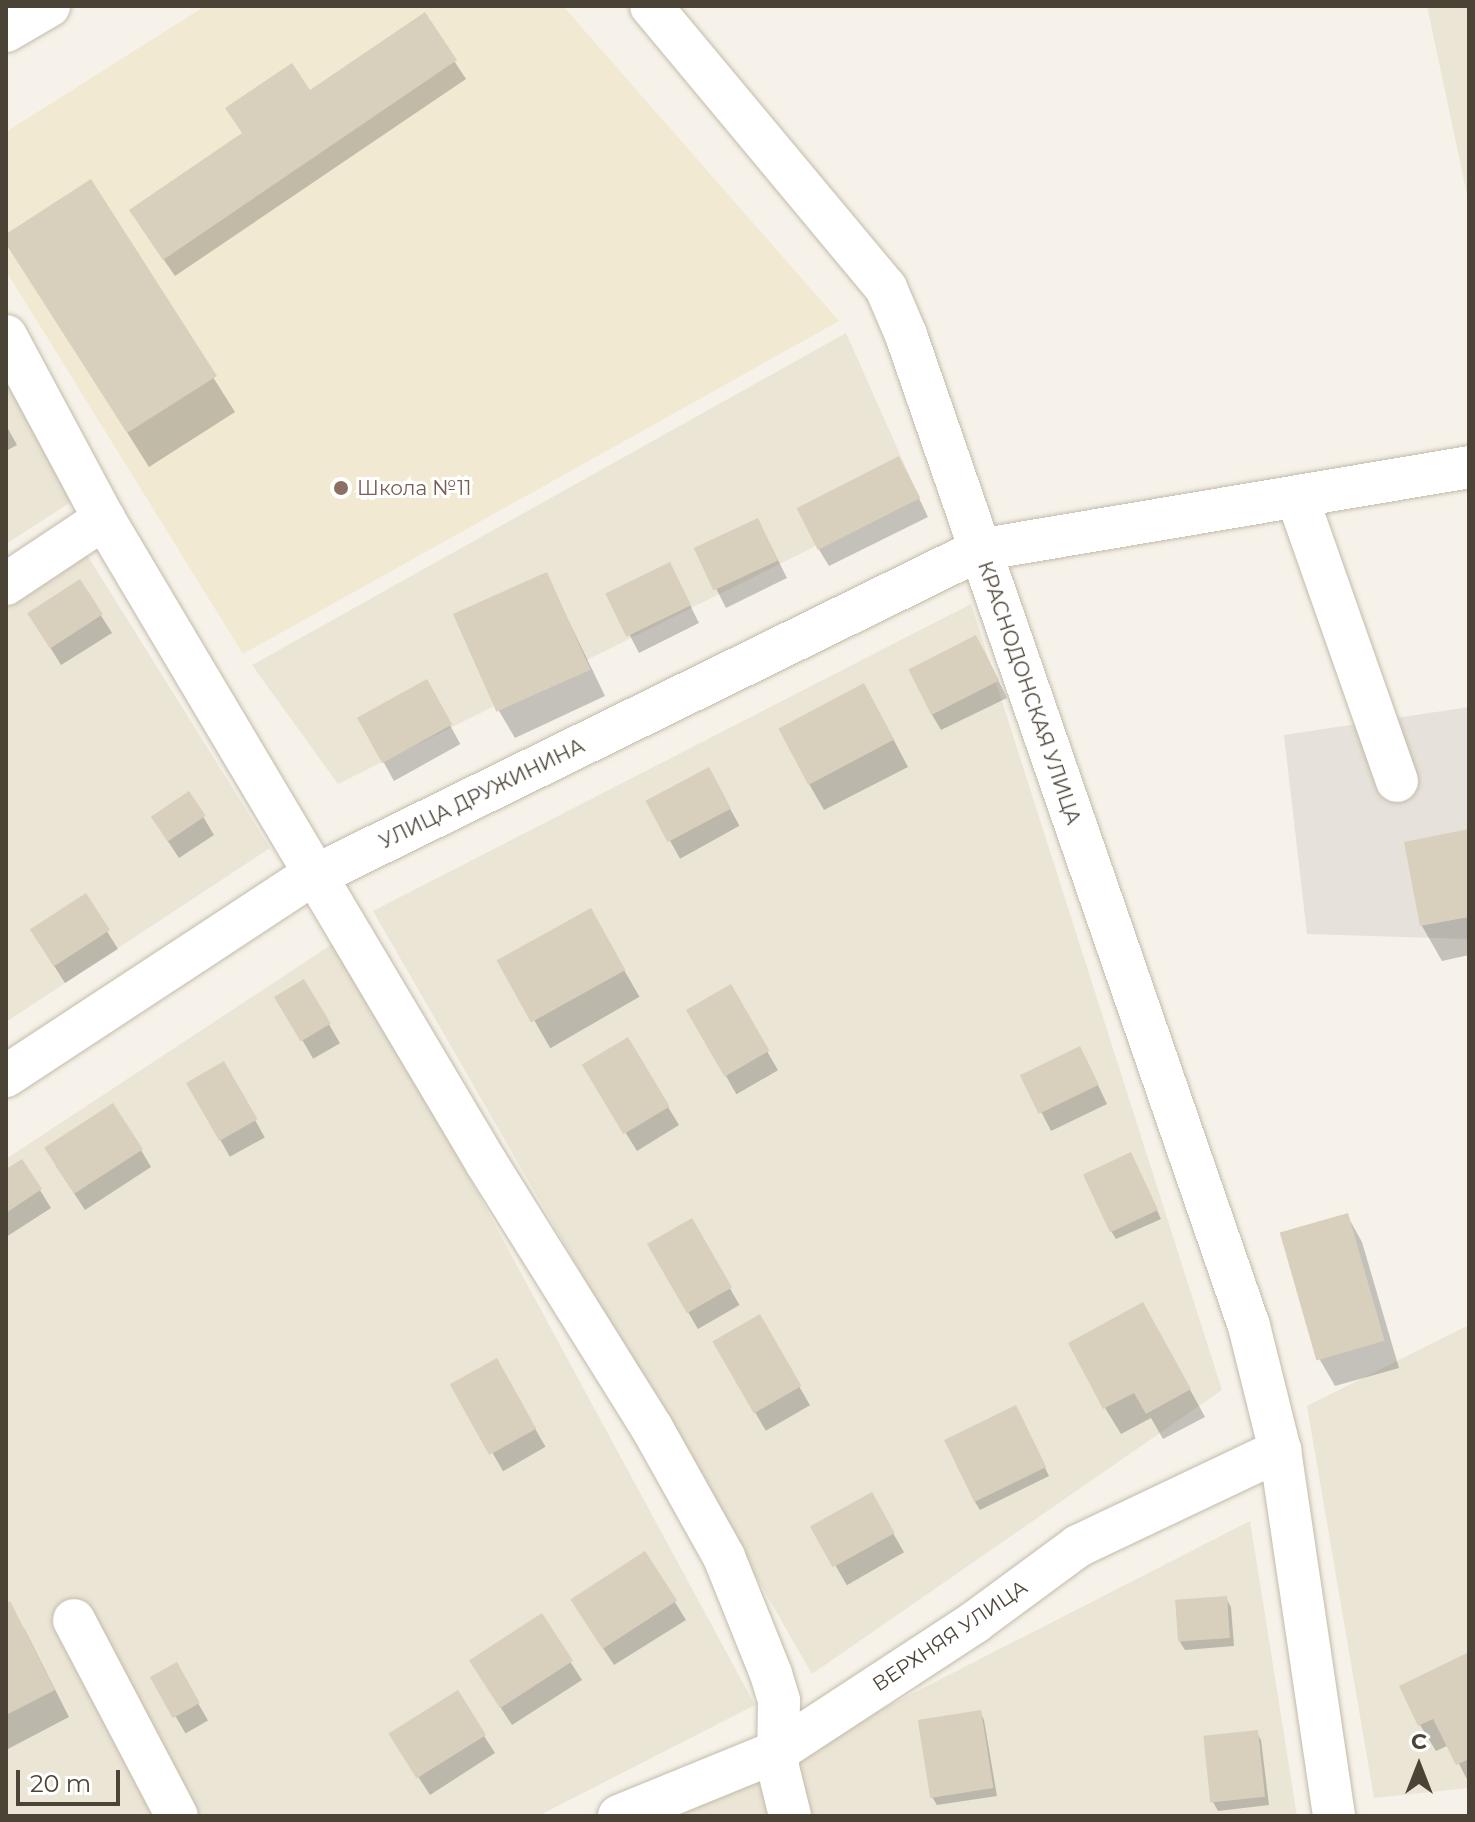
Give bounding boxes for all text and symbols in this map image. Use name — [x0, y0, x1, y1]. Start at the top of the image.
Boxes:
place label: Школа №11 — [357, 476, 471, 500]
marker: Школа №11 — [332, 479, 350, 497]
street label: КРАСНОДОНСКАЯ УЛИЦА — [973, 558, 1085, 828]
street label: УЛИЦА ДРУЖИНИНА — [376, 734, 588, 854]
street label: ВЕРХНЯЯ УЛИЦА — [868, 1575, 1032, 1697]
north arrow — [1379, 1726, 1459, 1806]
text: С — [1411, 1728, 1427, 1755]
scale bar — [20, 1754, 124, 1804]
text: 20 m — [30, 1769, 91, 1798]

